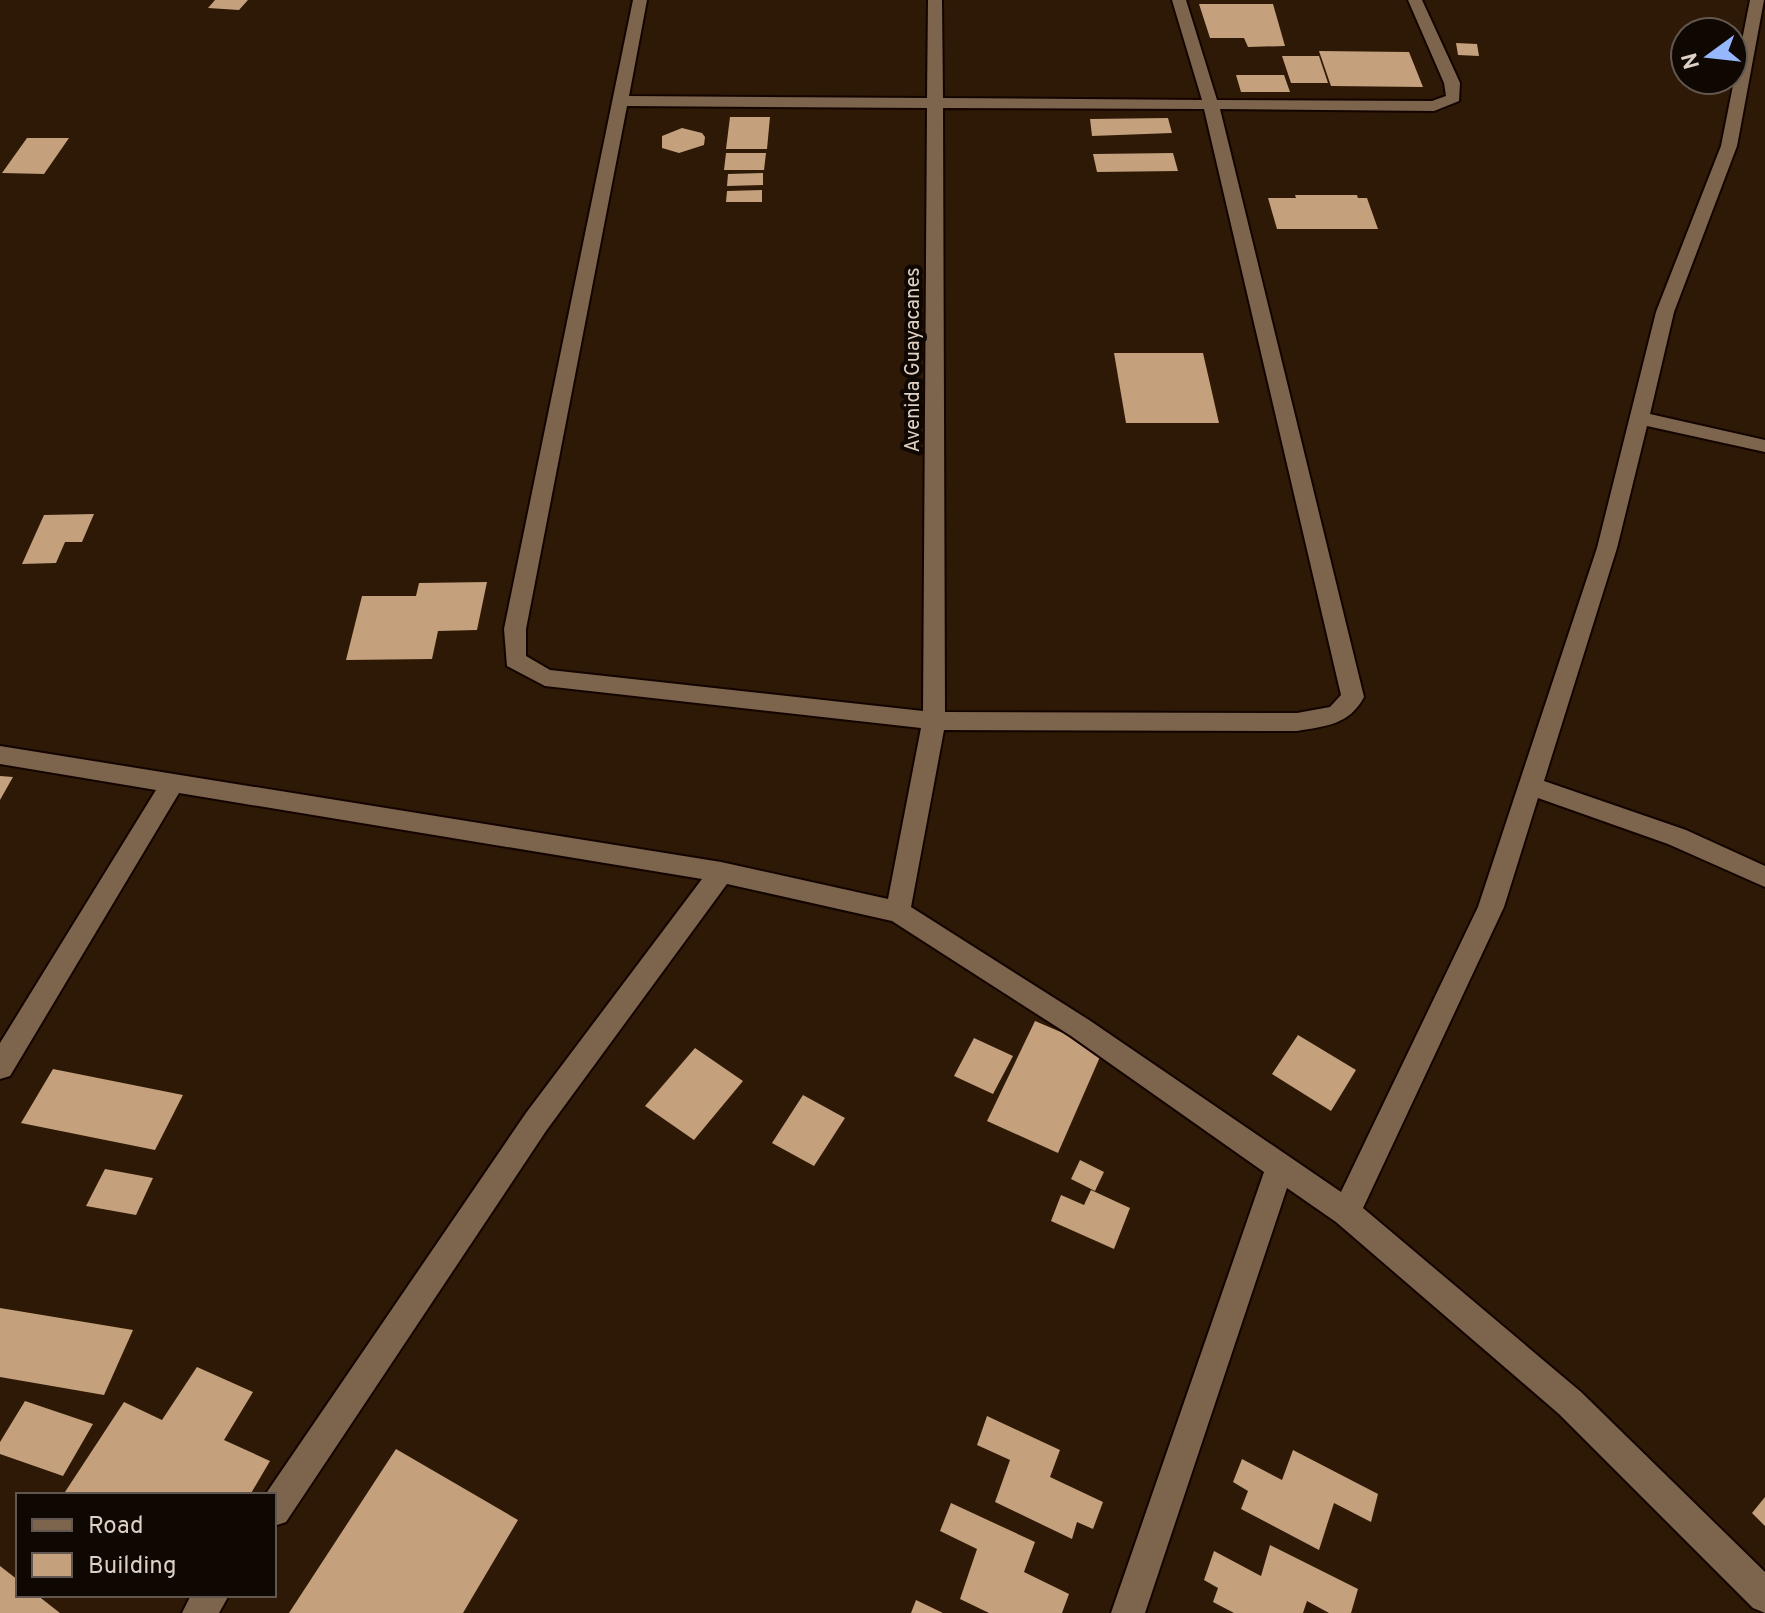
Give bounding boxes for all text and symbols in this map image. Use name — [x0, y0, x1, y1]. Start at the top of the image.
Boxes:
north arrow — [1669, 16, 1749, 96]
text: N — [1677, 49, 1707, 72]
street label: Avenida Guayacanes — [901, 267, 927, 453]
legend — [16, 1493, 276, 1597]
text: Road — [88, 1512, 144, 1542]
text: Building — [88, 1552, 177, 1582]

